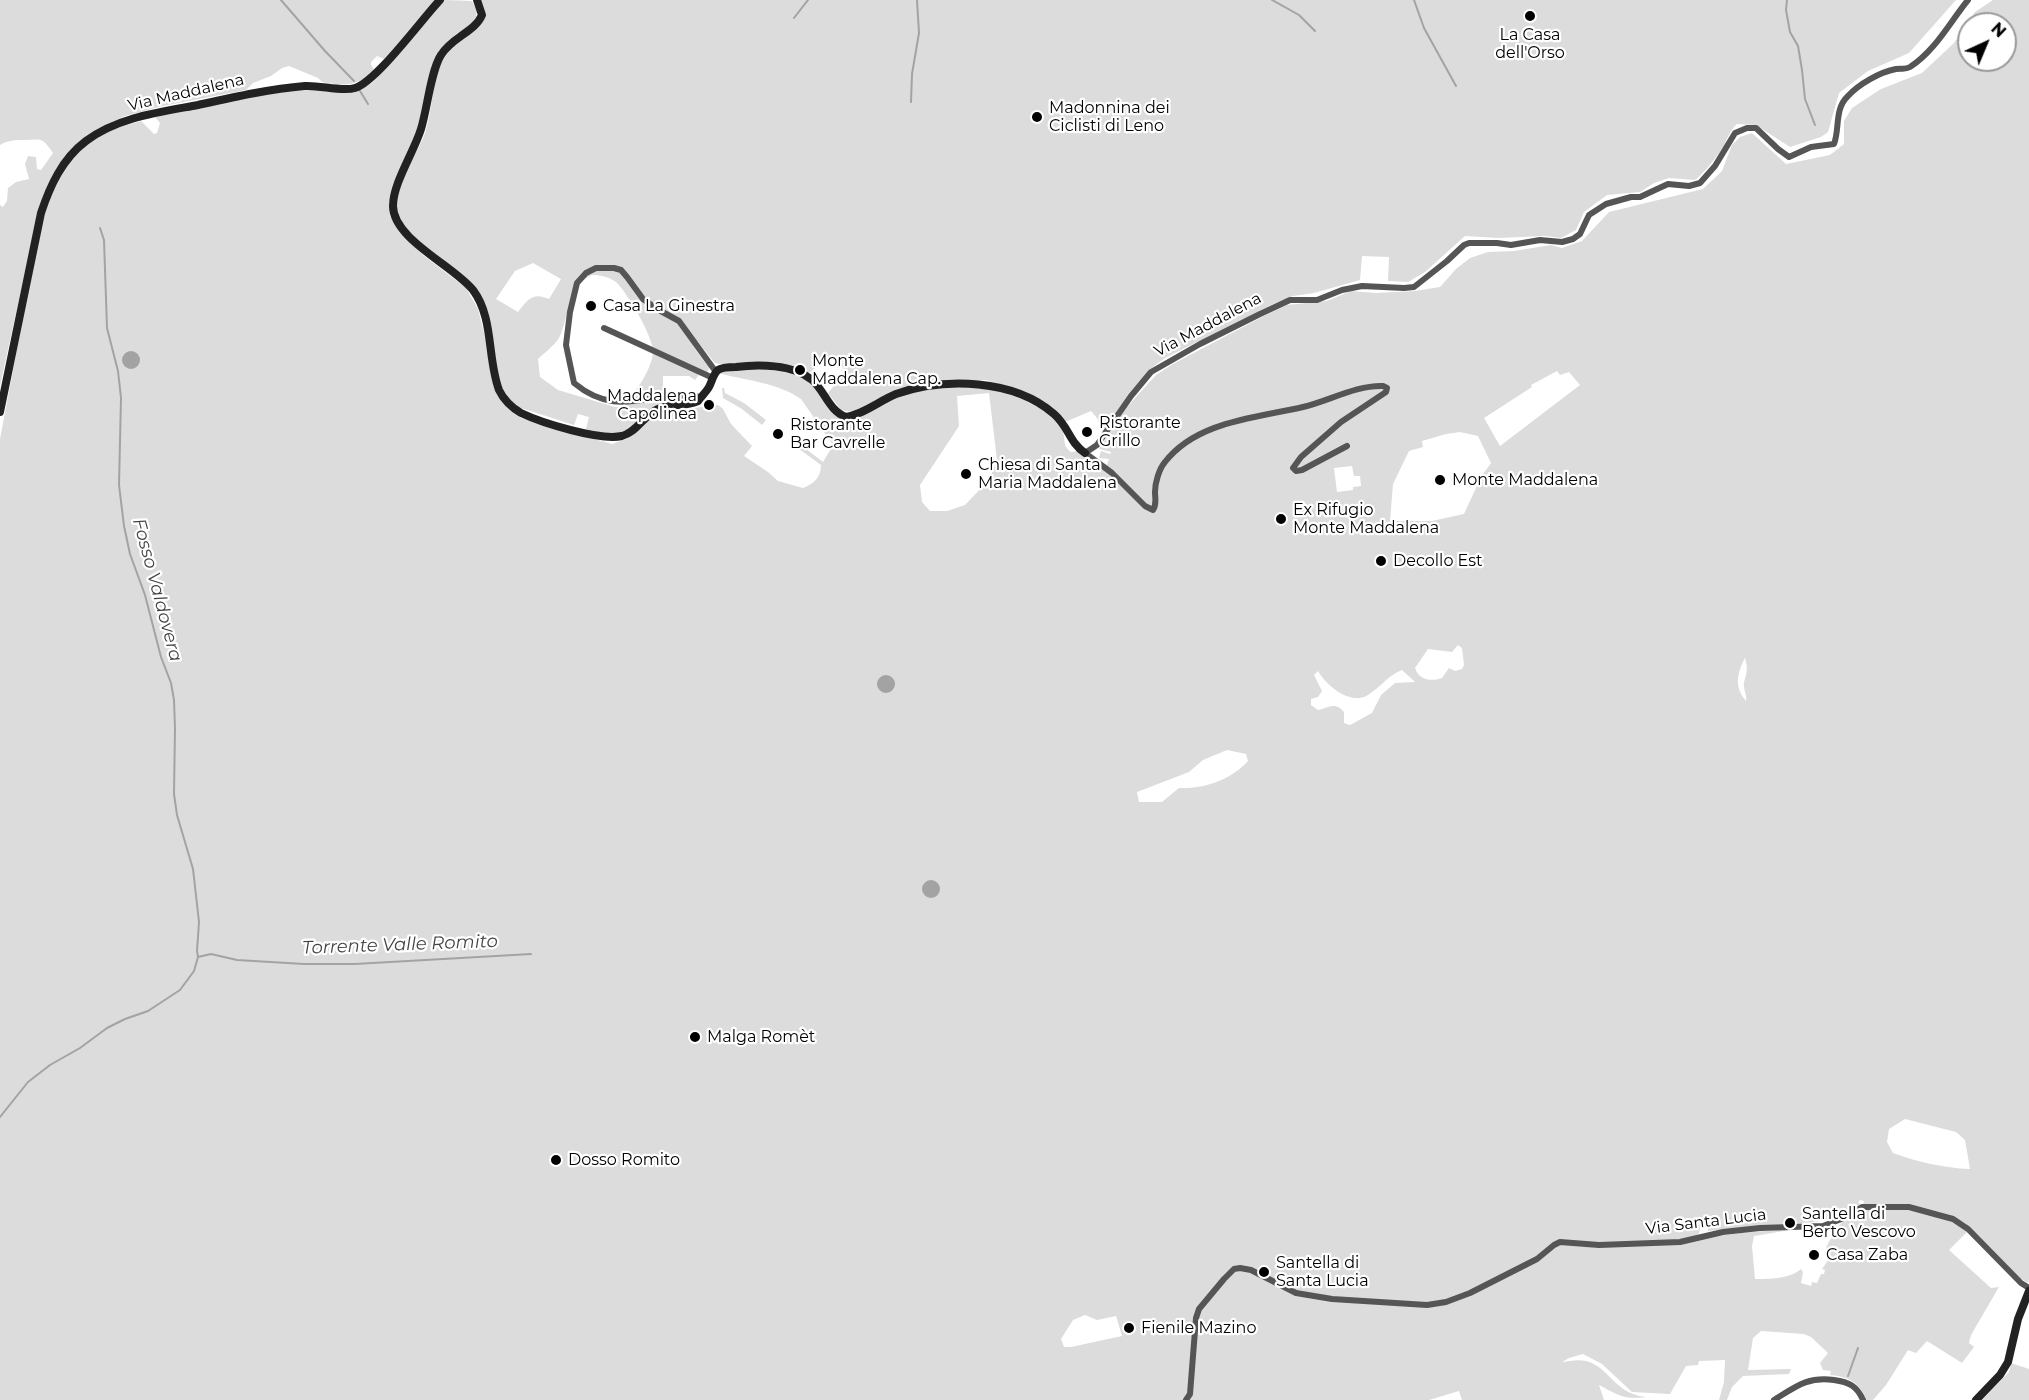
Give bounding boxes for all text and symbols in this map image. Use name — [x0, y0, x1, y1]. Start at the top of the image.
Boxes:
marker: La Casa dell'Orso — [1523, 9, 1537, 23]
north arrow — [1957, 12, 2017, 72]
text: N — [1987, 19, 2010, 41]
place label: La Casa dell'Orso — [1495, 25, 1565, 63]
street label: Via Maddalena — [126, 70, 246, 116]
place label: Madonnina dei Ciclisti di Leno — [1049, 98, 1170, 136]
marker: Madonnina dei Ciclisti di Leno — [1030, 110, 1044, 124]
street label: Via Maddalena — [1151, 289, 1265, 361]
place label: Casa La Ginestra — [603, 296, 735, 316]
marker: Casa La Ginestra — [584, 299, 598, 313]
place label: Monte Maddalena Cap. — [812, 351, 941, 389]
marker: Monte Maddalena Cap. — [793, 363, 807, 377]
place label: Maddalena Capolinea — [607, 386, 697, 424]
marker: Maddalena Capolinea — [702, 398, 716, 412]
place label: Ristorante Grillo — [1099, 413, 1181, 451]
place label: Ristorante Bar Cavrelle — [790, 415, 885, 453]
marker: Ristorante Grillo — [1080, 425, 1094, 439]
marker: Ristorante Bar Cavrelle — [771, 427, 785, 441]
place label: Chiesa di Santa Maria Maddalena — [978, 455, 1117, 493]
marker: Chiesa di Santa Maria Maddalena — [959, 467, 973, 481]
place label: Monte Maddalena — [1452, 470, 1598, 490]
marker: Monte Maddalena — [1433, 473, 1447, 487]
place label: Ex Rifugio Monte Maddalena — [1293, 500, 1439, 538]
marker: Ex Rifugio Monte Maddalena — [1274, 512, 1288, 526]
water label: Fosso Valdovera — [128, 516, 186, 664]
place label: Decollo Est — [1393, 551, 1482, 571]
marker: Decollo Est — [1374, 554, 1388, 568]
water label: Torrente Valle Romito — [302, 931, 498, 959]
place label: Malga Romèt — [707, 1027, 815, 1047]
marker: Malga Romèt — [688, 1030, 702, 1044]
place label: Dosso Romito — [568, 1150, 680, 1170]
marker: Dosso Romito — [549, 1153, 563, 1167]
place label: Santella di Berto Vescovo — [1802, 1204, 1916, 1242]
street label: Via Santa Lucia — [1645, 1205, 1767, 1239]
marker: Santella di Berto Vescovo — [1783, 1216, 1797, 1230]
place label: Casa Zaba — [1826, 1245, 1908, 1265]
marker: Casa Zaba — [1807, 1248, 1821, 1262]
place label: Santella di Santa Lucia — [1276, 1253, 1369, 1291]
marker: Santella di Santa Lucia — [1257, 1265, 1271, 1279]
place label: Fienile Mazino — [1141, 1318, 1256, 1338]
marker: Fienile Mazino — [1122, 1321, 1136, 1335]

